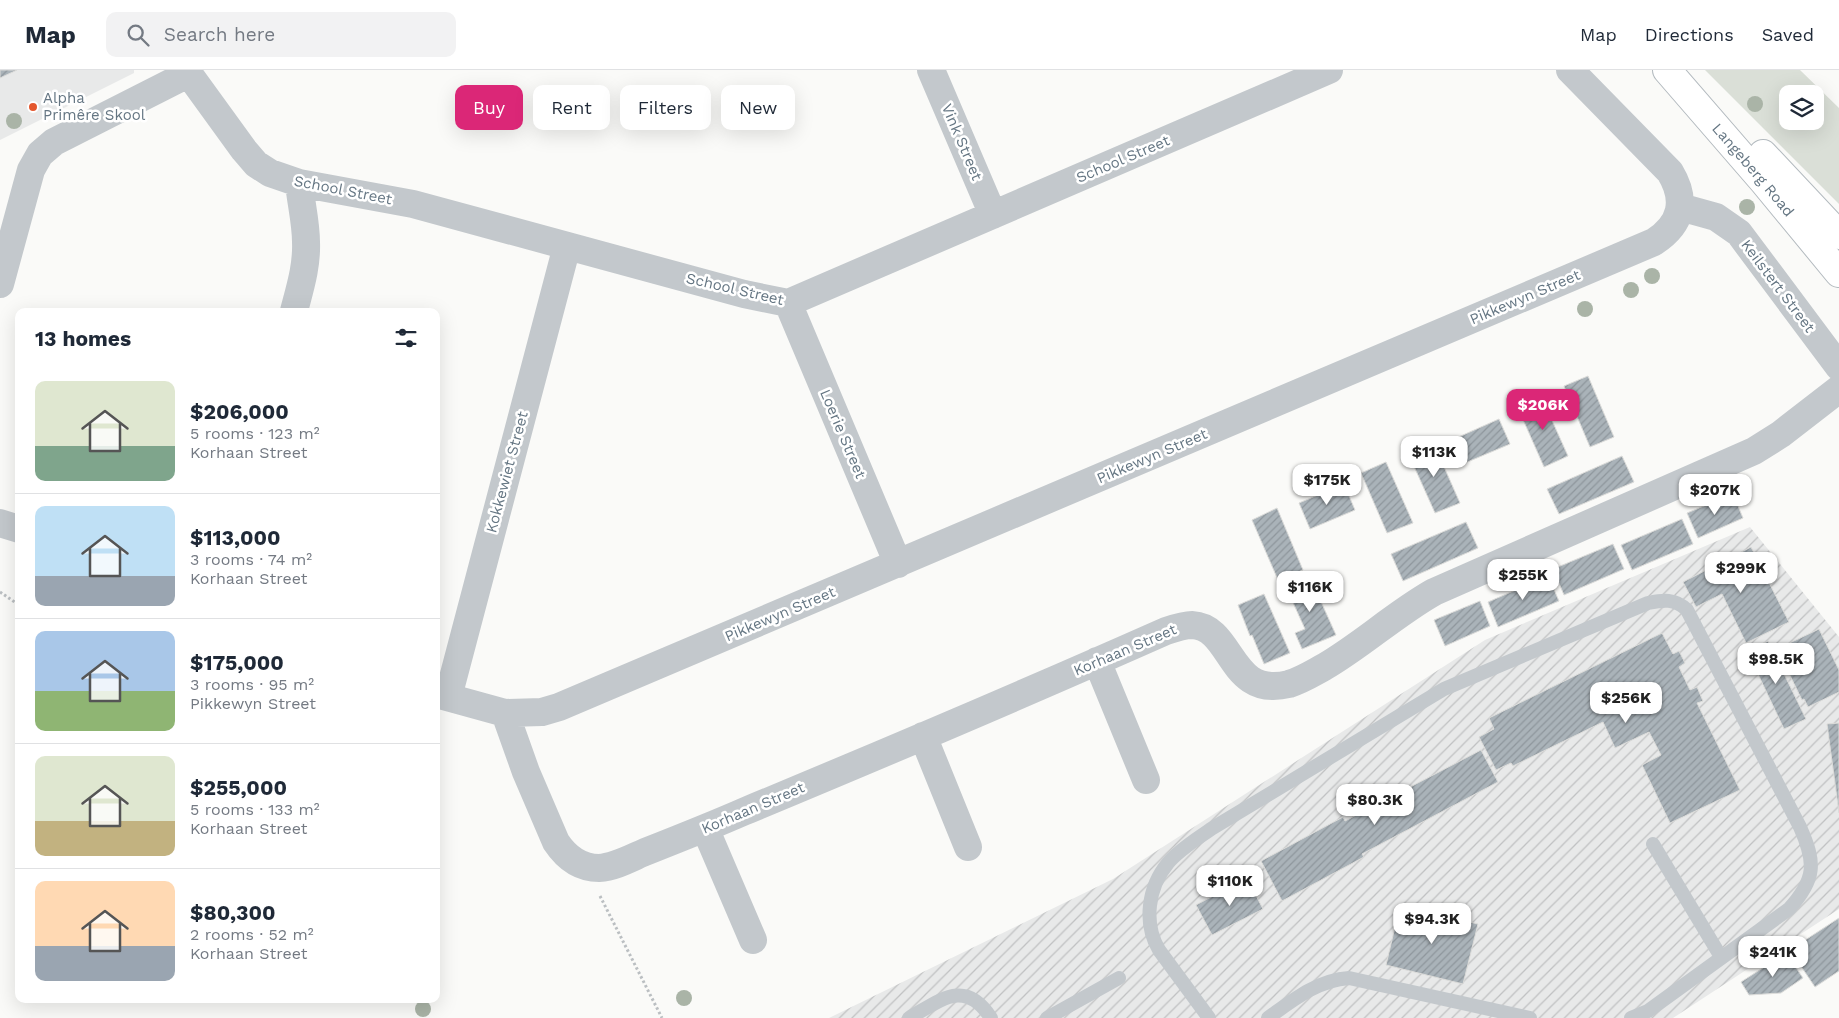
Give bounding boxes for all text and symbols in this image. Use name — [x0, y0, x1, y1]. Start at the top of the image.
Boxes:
search box — [106, 12, 456, 57]
text: Map — [25, 21, 76, 49]
icon: search — [124, 21, 152, 49]
text: Search here — [164, 23, 275, 46]
text: Map — [1580, 24, 1617, 45]
text: Directions — [1645, 24, 1734, 45]
text: Saved — [1762, 24, 1814, 45]
chip: Buy — [455, 85, 523, 130]
chip: Rent — [533, 85, 610, 130]
chip: Filters — [620, 85, 711, 130]
chip: New — [721, 85, 795, 130]
map controls — [1779, 85, 1824, 130]
button: layers — [1779, 85, 1824, 130]
place label: Alpha Primêre Skool — [43, 89, 146, 124]
marker: Alpha Primêre Skool — [27, 101, 39, 113]
street label: Vink Street — [938, 101, 986, 184]
street label: Langeberg Road — [1708, 120, 1798, 220]
street label: School Street — [1074, 131, 1173, 187]
street label: School Street — [292, 172, 394, 208]
street label: Keilstert Street — [1737, 236, 1819, 337]
street label: Pikkewyn Street — [1467, 265, 1584, 328]
street label: School Street — [684, 269, 786, 309]
icon: filters — [392, 324, 420, 352]
text: 13 homes — [35, 326, 131, 351]
street label: Loerie Street — [816, 387, 870, 482]
pin: $206K — [1508, 388, 1578, 431]
text: $206K — [1517, 395, 1569, 414]
text: $206,000 — [190, 399, 289, 424]
icon: home — [75, 401, 135, 461]
street label: Kokkewiet Street — [482, 409, 532, 535]
text: 5 rooms · 123 m² — [190, 424, 320, 443]
street label: Pikkewyn Street — [1094, 424, 1211, 487]
pin: $113K — [1399, 436, 1469, 478]
text: $113K — [1412, 442, 1456, 461]
text: Korhaan Street — [190, 443, 308, 462]
pin: $175K — [1292, 464, 1362, 506]
text: $175K — [1303, 470, 1351, 489]
pin: $207K — [1680, 474, 1750, 516]
text: $207K — [1690, 480, 1740, 499]
text: $113,000 — [190, 525, 280, 550]
icon: home — [75, 526, 135, 586]
text: 3 rooms · 74 m² — [190, 550, 312, 569]
pin: $299K — [1706, 552, 1776, 594]
pin: $255K — [1488, 558, 1558, 601]
text: $299K — [1716, 558, 1766, 577]
text: $255K — [1498, 565, 1548, 584]
text: Korhaan Street — [190, 569, 308, 588]
pin: $116K — [1275, 570, 1345, 613]
text: $116K — [1288, 577, 1333, 596]
street label: Pikkewyn Street — [722, 582, 839, 645]
street label: Korhaan Street — [1071, 620, 1180, 680]
pin: $98.5K — [1735, 642, 1817, 685]
text: $98.5K — [1748, 649, 1804, 668]
text: $175,000 — [190, 650, 284, 675]
icon: home — [75, 651, 135, 711]
text: 3 rooms · 95 m² — [190, 675, 314, 694]
pin: $256K — [1591, 682, 1661, 724]
text: $256K — [1601, 688, 1651, 707]
text: Pikkewyn Street — [190, 694, 316, 713]
text: $255,000 — [190, 775, 287, 800]
icon: home — [75, 776, 135, 836]
street label: Korhaan Street — [699, 778, 808, 838]
pin: $80.3K — [1334, 784, 1416, 826]
text: $80.3K — [1347, 790, 1403, 809]
text: 5 rooms · 133 m² — [190, 800, 320, 819]
text: Korhaan Street — [190, 819, 308, 838]
pin: $110K — [1195, 864, 1265, 907]
text: $110K — [1207, 871, 1253, 890]
text: $80,300 — [190, 900, 276, 925]
icon: home — [75, 901, 135, 961]
pin: $94.3K — [1391, 902, 1473, 945]
text: $94.3K — [1404, 909, 1460, 928]
text: 2 rooms · 52 m² — [190, 925, 314, 944]
pin: $241K — [1738, 936, 1808, 978]
text: $241K — [1749, 942, 1797, 961]
text: Korhaan Street — [190, 944, 308, 963]

